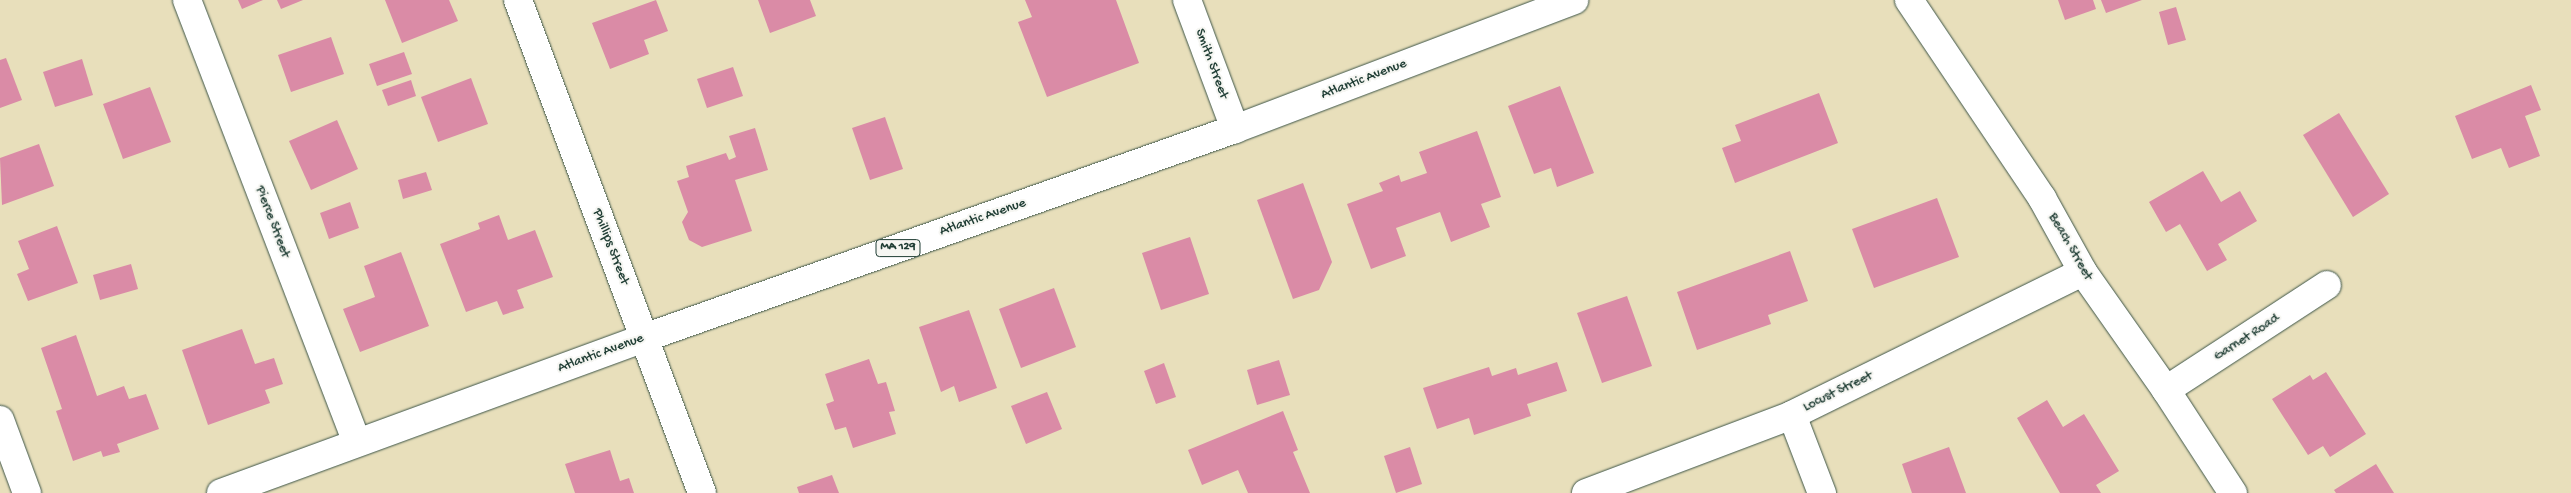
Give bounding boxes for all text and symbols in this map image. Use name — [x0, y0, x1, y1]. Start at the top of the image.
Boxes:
street label: Smith Street — [1191, 27, 1231, 101]
street label: Atlantic Avenue — [1319, 56, 1409, 104]
street label: Pierce Street — [251, 184, 293, 260]
street label: Atlantic Avenue — [938, 195, 1028, 241]
street label: Phillips Street — [588, 207, 632, 287]
street label: Beach Street — [2044, 210, 2096, 284]
road number: MA 129 — [876, 238, 920, 258]
street label: Garnet Road — [2211, 311, 2283, 365]
street label: Atlantic Avenue — [556, 331, 646, 377]
street label: Locust Street — [1801, 368, 1875, 416]

